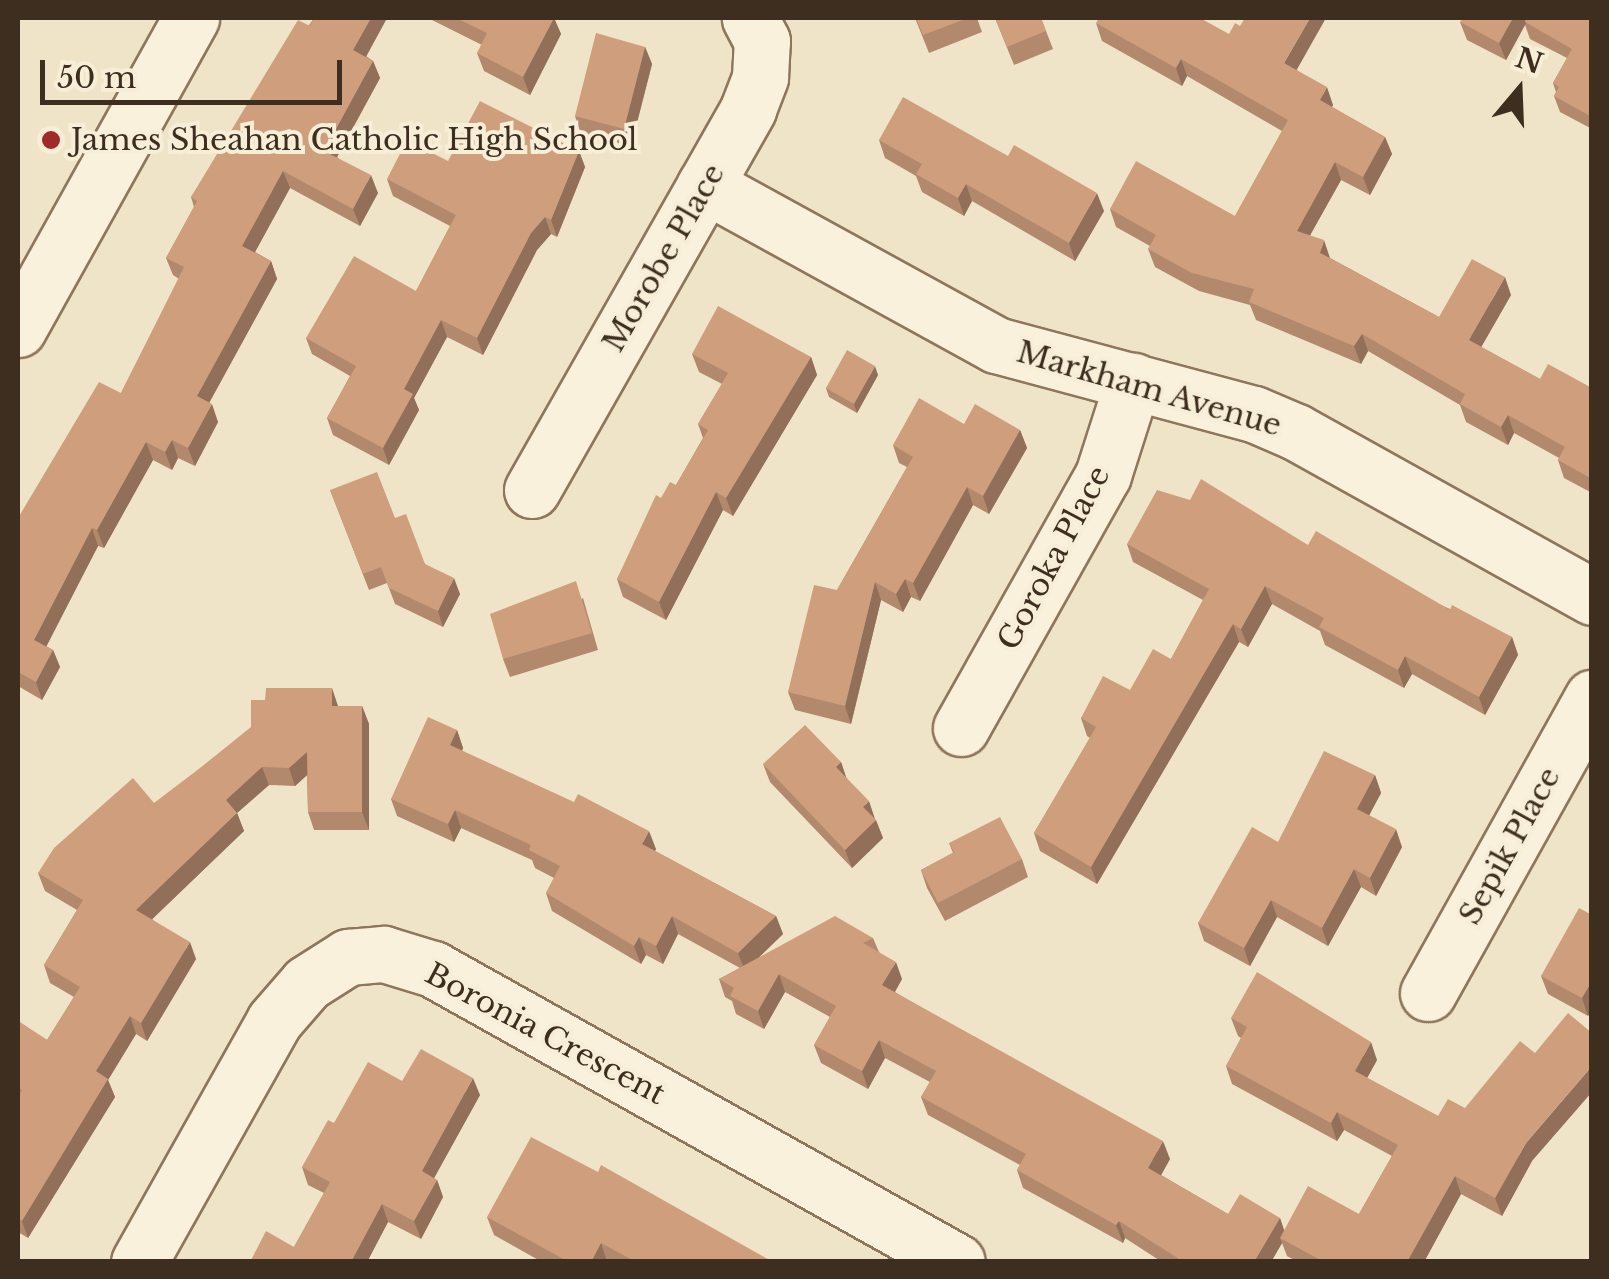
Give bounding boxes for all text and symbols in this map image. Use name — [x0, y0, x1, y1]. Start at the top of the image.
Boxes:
scale bar — [45, 40, 348, 102]
north arrow — [1469, 40, 1569, 140]
text: N — [1511, 40, 1547, 82]
text: 50 m — [57, 59, 136, 96]
place label: James Sheahan Catholic High School — [71, 122, 638, 158]
marker: James Sheahan Catholic High School — [40, 129, 62, 151]
street label: Morobe Place — [596, 158, 732, 358]
street label: Markham Avenue — [1012, 334, 1286, 444]
street label: Goroka Place — [990, 460, 1118, 656]
street label: Sepik Place — [1452, 761, 1568, 931]
street label: Boronia Crescent — [419, 956, 671, 1112]

